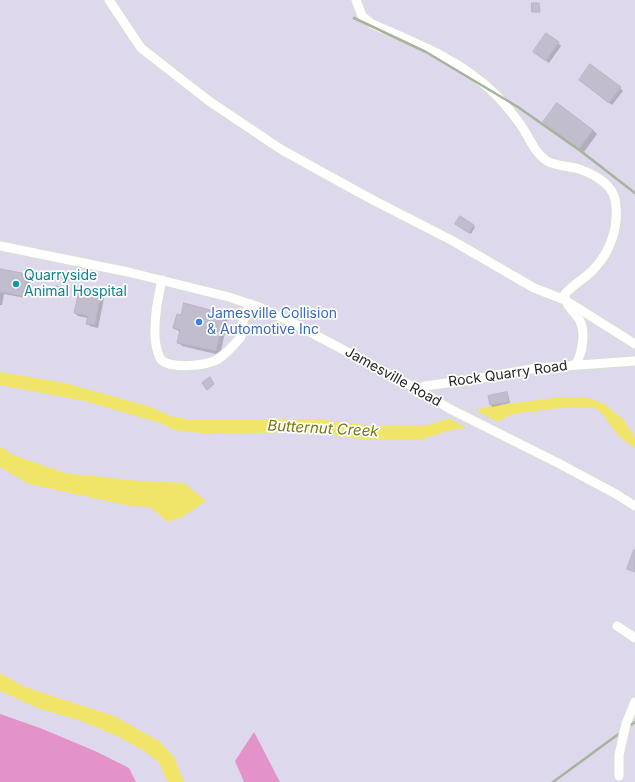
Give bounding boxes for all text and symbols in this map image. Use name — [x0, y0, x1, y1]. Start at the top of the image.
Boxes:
place label: Quarryside Animal Hospital — [24, 268, 127, 300]
marker: Quarryside Animal Hospital — [11, 279, 21, 289]
place label: Jamesville Collision & Automotive Inc — [207, 306, 337, 338]
marker: Jamesville Collision & Automotive Inc — [194, 317, 204, 327]
street label: Jamesville Road — [342, 344, 444, 410]
street label: Rock Quarry Road — [447, 357, 569, 391]
water label: Butternut Creek — [267, 417, 379, 441]

